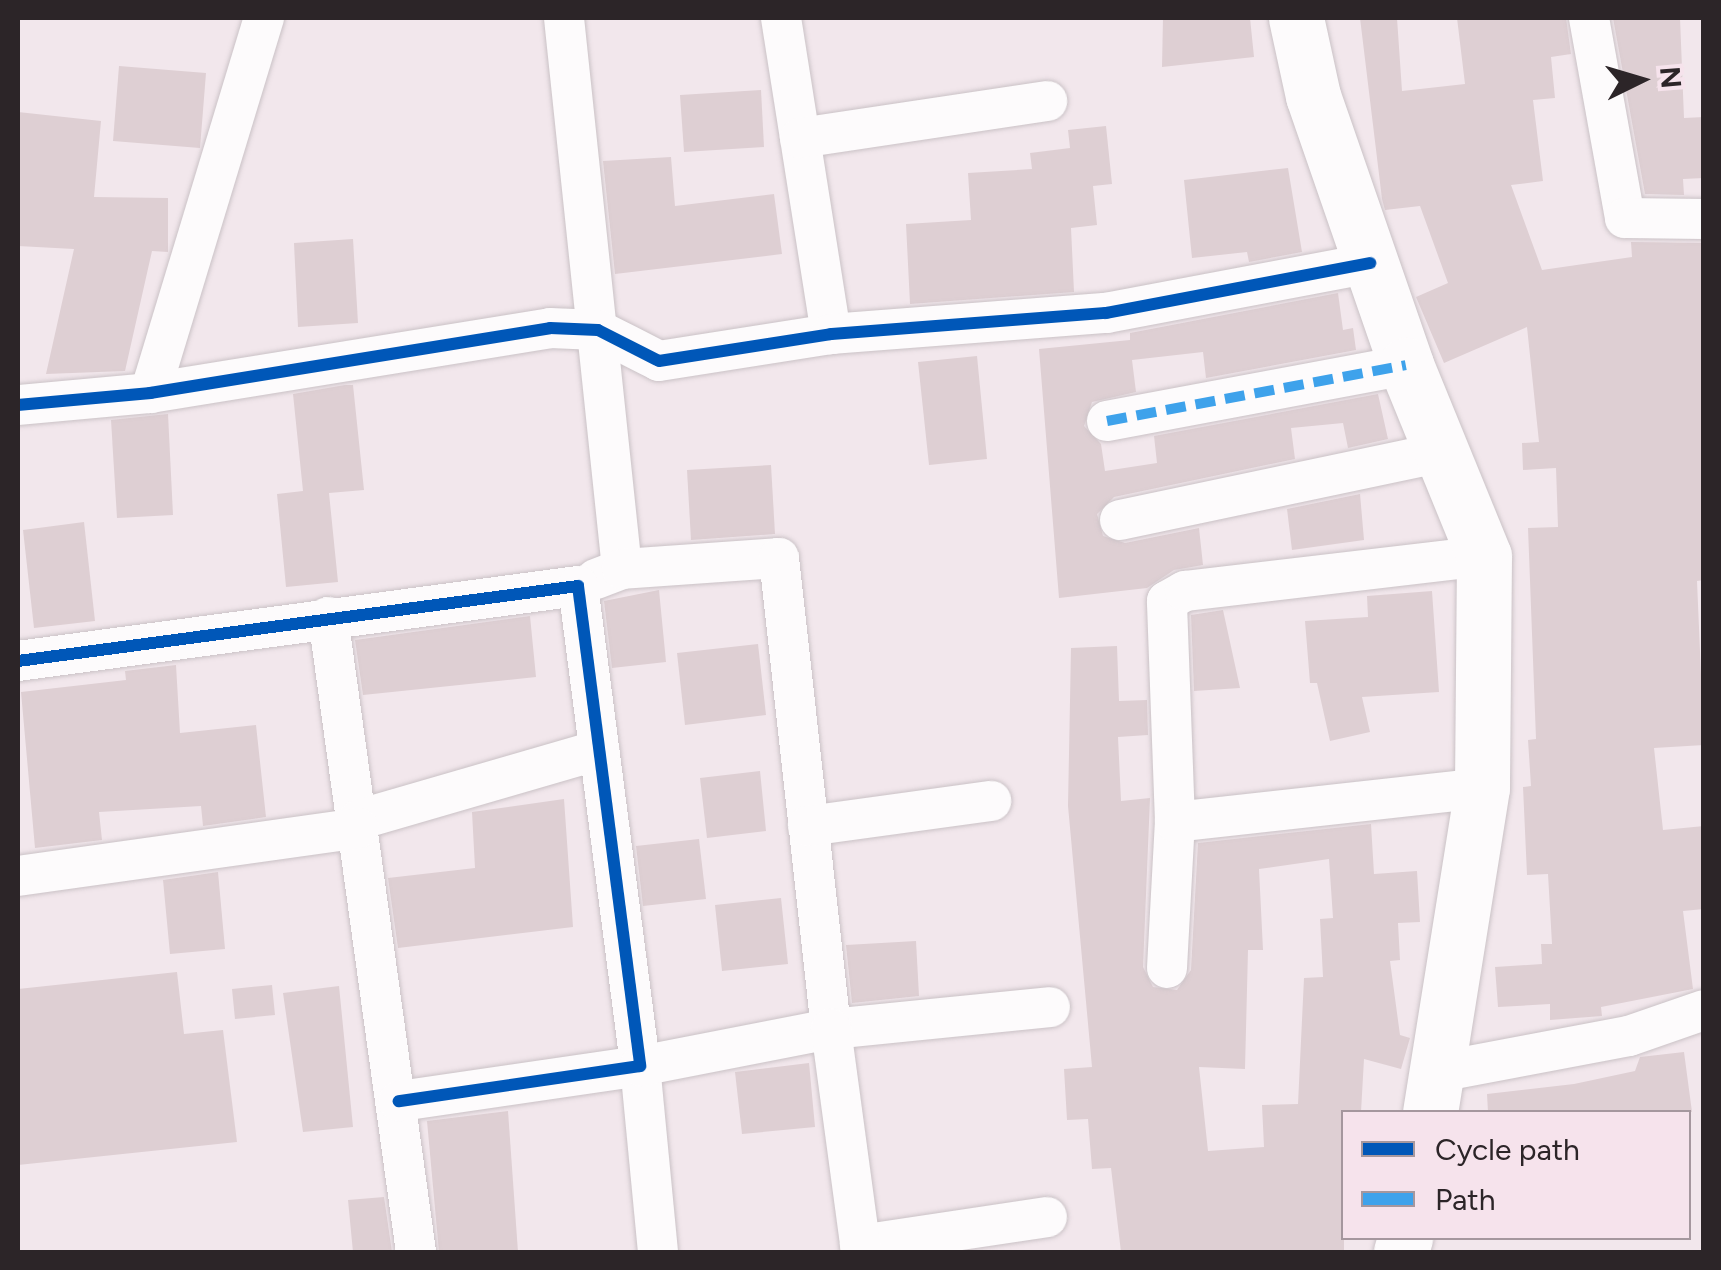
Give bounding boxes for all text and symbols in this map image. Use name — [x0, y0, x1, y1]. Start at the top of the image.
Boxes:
north arrow — [1591, 30, 1691, 130]
text: N — [1653, 65, 1689, 90]
legend — [1341, 1110, 1691, 1240]
text: Cycle path — [1435, 1131, 1580, 1168]
text: Path — [1435, 1181, 1495, 1218]

